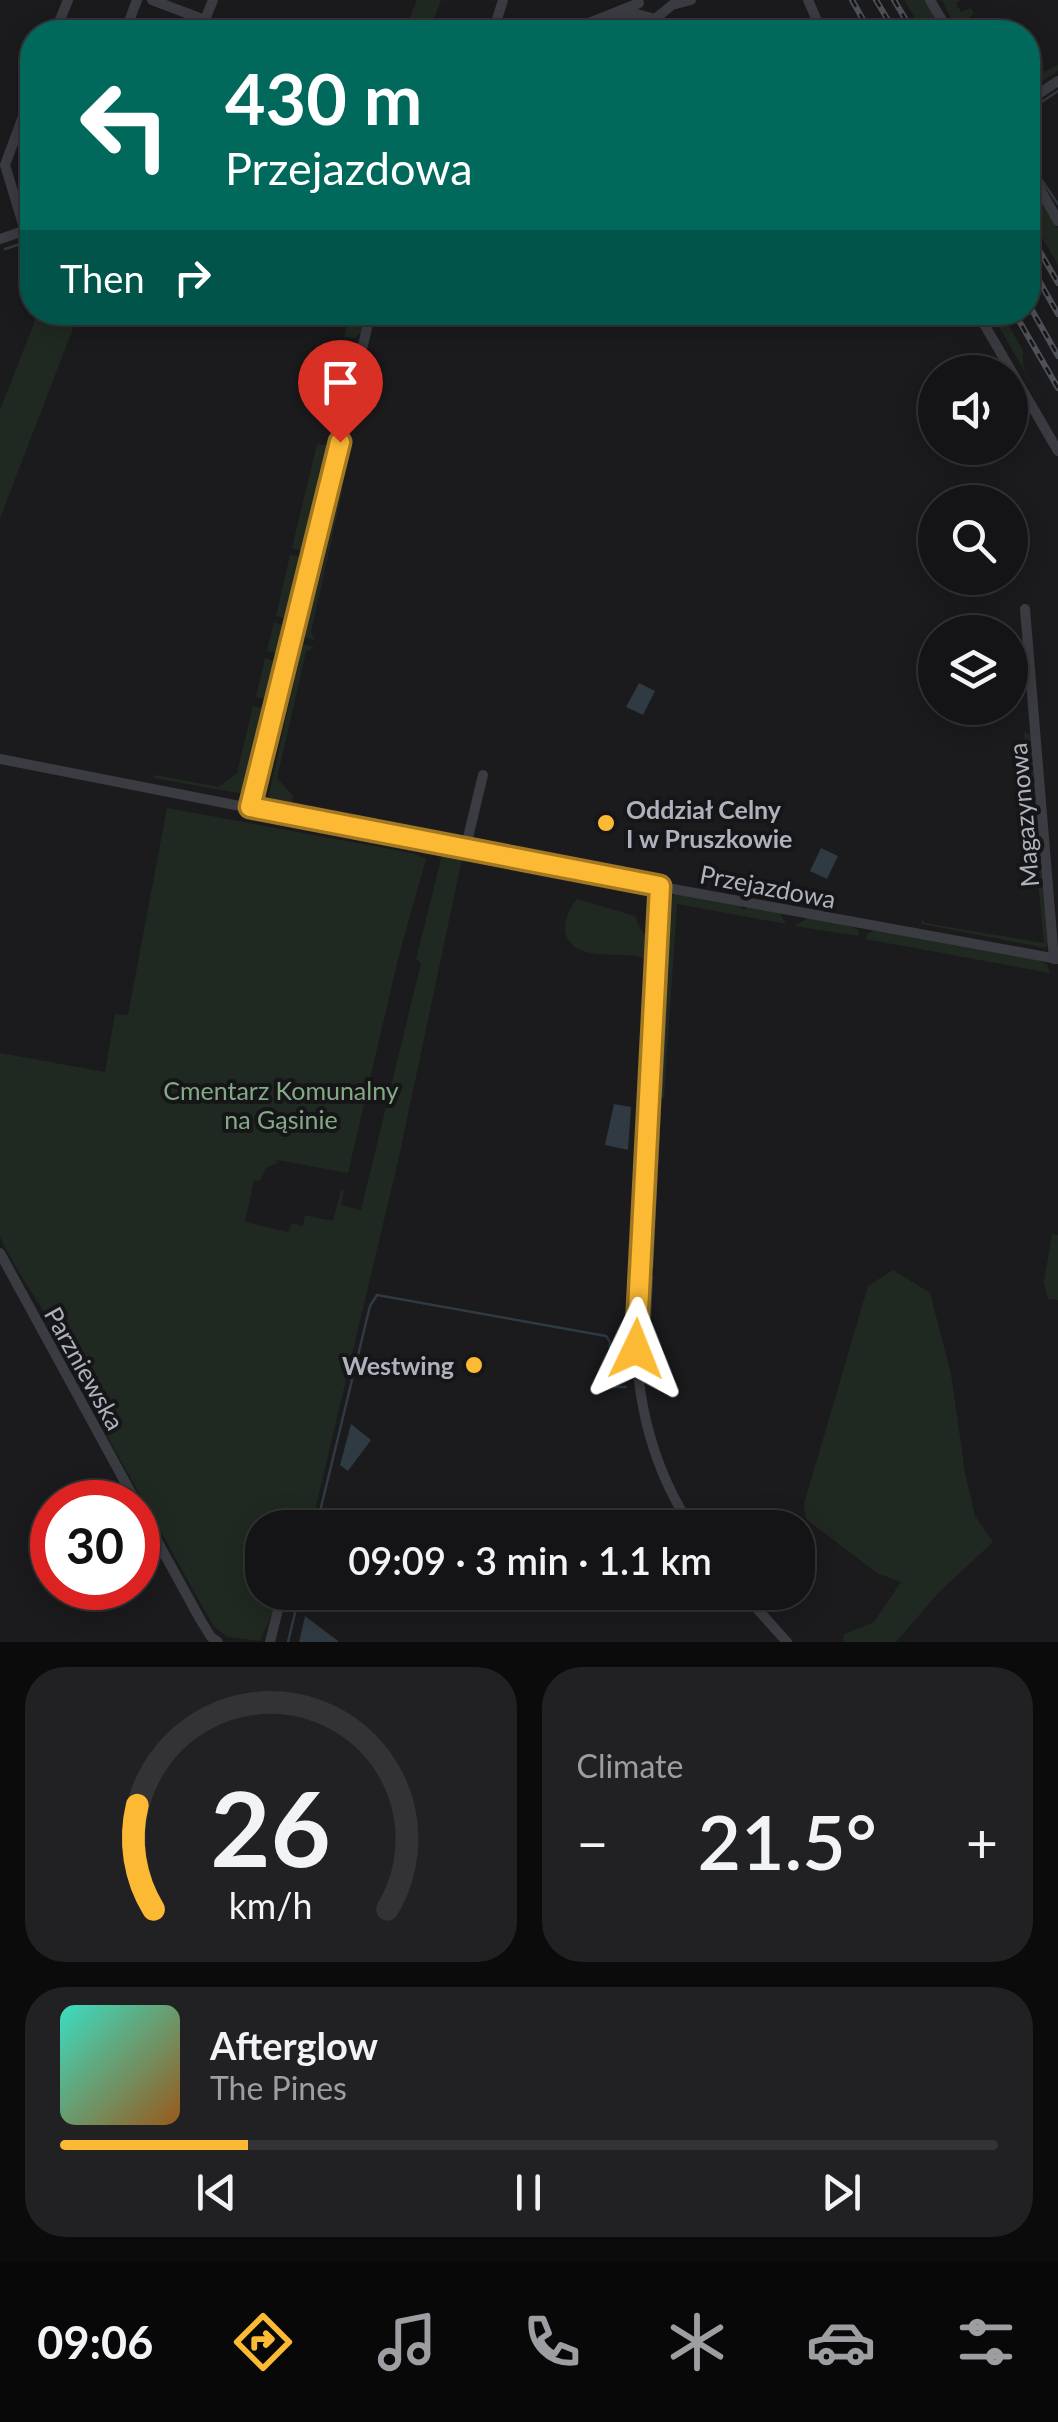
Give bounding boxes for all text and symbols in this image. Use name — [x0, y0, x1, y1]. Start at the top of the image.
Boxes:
text: 430 m — [225, 56, 422, 140]
icon: left — [60, 60, 190, 190]
text: Przejazdowa — [225, 141, 473, 195]
icon: right — [165, 250, 220, 305]
text: Then — [60, 255, 145, 301]
pin — [298, 340, 383, 443]
icon: arrive — [313, 355, 368, 410]
map controls — [918, 355, 1028, 725]
button: sound — [918, 355, 1028, 465]
button: search — [918, 485, 1028, 595]
button: layers — [918, 615, 1028, 725]
street label: Magazynowa — [1002, 742, 1044, 888]
place label: Oddział Celny I w Pruszkowie — [626, 794, 792, 853]
marker: Oddział Celny I w Pruszkowie — [595, 812, 617, 834]
street label: Przejazdowa — [698, 858, 838, 914]
park label: Cmentarz Komunalny na Gąsinie — [163, 1075, 399, 1134]
position arrow — [584, 1297, 688, 1401]
street label: Parzniewska — [39, 1301, 131, 1435]
place label: Westwing — [342, 1350, 454, 1380]
marker: Westwing — [463, 1354, 485, 1376]
speed limit sign: 30 — [30, 1480, 160, 1610]
text: 09:09 · 3 min · 1.1 km — [348, 1537, 712, 1583]
text: Climate — [577, 1746, 683, 1785]
text: 26 — [210, 1764, 331, 1889]
text: 21.5° — [698, 1796, 877, 1886]
text: − — [577, 1809, 608, 1875]
text: + — [966, 1809, 998, 1875]
text: km/h — [229, 1884, 313, 1927]
text: Afterglow — [210, 2022, 378, 2068]
text: The Pines — [210, 2068, 347, 2107]
icon: previous — [189, 2165, 244, 2220]
icon: pause — [501, 2165, 556, 2220]
icon: next — [814, 2165, 869, 2220]
icon: directions — [228, 2307, 298, 2377]
icon: music — [372, 2307, 442, 2377]
icon: phone — [517, 2307, 587, 2377]
icon: climate — [662, 2307, 732, 2377]
icon: car — [806, 2307, 876, 2377]
icon: filters — [951, 2307, 1021, 2377]
text: 09:06 — [37, 2315, 153, 2369]

